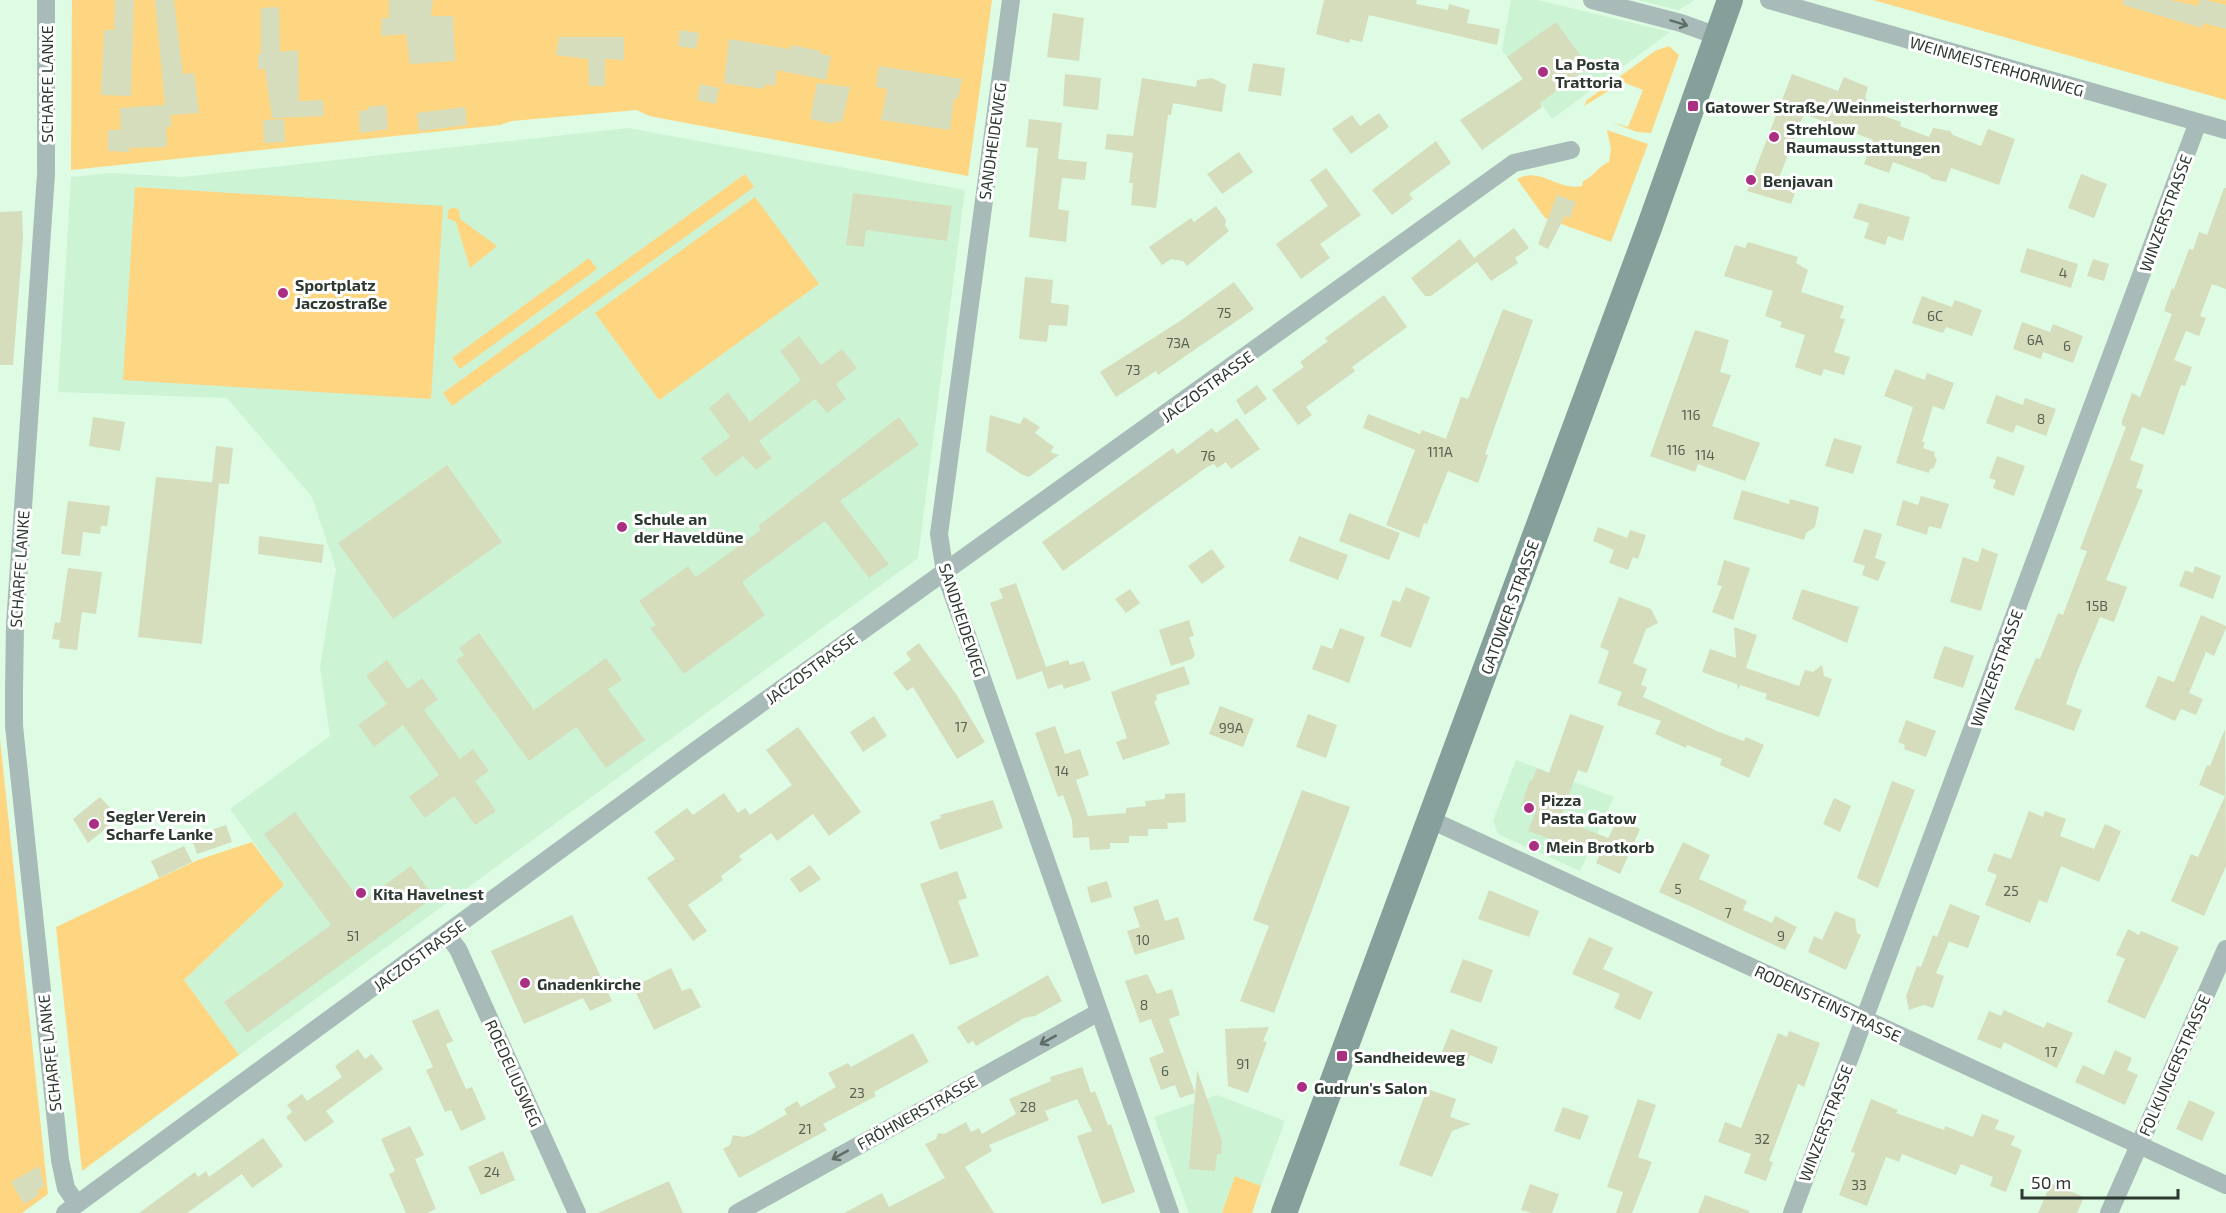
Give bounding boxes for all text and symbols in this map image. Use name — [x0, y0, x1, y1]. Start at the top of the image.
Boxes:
one-way arrow — [1669, 18, 1688, 29]
street label: SCHARFE LANKE — [37, 25, 56, 143]
street label: WEINMEISTERHORNWEG — [1908, 32, 2086, 100]
place label: La Posta Trattoria — [1555, 54, 1622, 91]
marker: La Posta Trattoria — [1536, 65, 1550, 79]
street label: SANDHEIDEWEG — [974, 81, 1010, 201]
place label: Gatower Straße/Weinmeisterhornweg — [1705, 97, 1999, 116]
marker: Gatower Straße/Weinmeisterhornweg — [1686, 99, 1700, 113]
place label: Strehlow Raumausstattungen — [1786, 119, 1940, 156]
marker: Strehlow Raumausstattungen — [1767, 130, 1781, 144]
street label: WINZERSTRASSE — [2135, 152, 2195, 274]
place label: Benjavan — [1763, 171, 1833, 190]
marker: Benjavan — [1744, 173, 1758, 187]
house number: 4 — [2059, 264, 2067, 281]
place label: Sportplatz Jaczostraße — [295, 275, 387, 312]
marker: Sportplatz Jaczostraße — [276, 286, 290, 300]
house number: 75 — [1217, 304, 1231, 321]
house number: 6C — [1927, 307, 1943, 324]
house number: 6A — [2027, 331, 2044, 348]
house number: 73A — [1166, 334, 1190, 351]
house number: 6 — [2063, 337, 2071, 354]
street label: JACZOSTRASSE — [1157, 346, 1257, 426]
house number: 73 — [1126, 361, 1140, 378]
house number: 116 — [1681, 406, 1701, 423]
house number: 8 — [2037, 410, 2045, 427]
house number: 116 — [1666, 441, 1686, 458]
house number: 111A — [1427, 443, 1453, 460]
house number: 114 — [1695, 446, 1715, 463]
house number: 76 — [1200, 447, 1216, 464]
place label: Schule an der Haveldüne — [634, 509, 744, 546]
street label: SCHARFE LANKE — [5, 510, 33, 628]
marker: Schule an der Haveldüne — [615, 520, 629, 534]
street label: GATOWER STRASSE — [1476, 537, 1542, 677]
street label: SANDHEIDEWEG — [936, 561, 990, 679]
house number: 15B — [2086, 597, 2108, 614]
street label: WINZERSTRASSE — [1966, 607, 2026, 729]
street label: JACZOSTRASSE — [761, 628, 861, 708]
house number: 17 — [955, 718, 967, 735]
house number: 99A — [1219, 719, 1244, 736]
house number: 14 — [1055, 762, 1069, 779]
place label: Pizza Pasta Gatow — [1541, 790, 1637, 827]
marker: Pizza Pasta Gatow — [1522, 801, 1536, 815]
place label: Segler Verein Scharfe Lanke — [106, 806, 213, 843]
marker: Segler Verein Scharfe Lanke — [87, 817, 101, 831]
place label: Mein Brotkorb — [1546, 837, 1654, 856]
marker: Mein Brotkorb — [1527, 839, 1541, 853]
house number: 5 — [1674, 880, 1682, 897]
house number: 25 — [2003, 882, 2019, 899]
place label: Kita Havelnest — [373, 884, 484, 903]
marker: Kita Havelnest — [354, 886, 368, 900]
house number: 7 — [1724, 904, 1732, 921]
street label: JACZOSTRASSE — [369, 915, 469, 995]
house number: 51 — [346, 927, 360, 944]
house number: 9 — [1777, 927, 1785, 944]
house number: 10 — [1136, 931, 1150, 948]
street label: RODENSTEINSTRASSE — [1752, 961, 1904, 1045]
place label: Gnadenkirche — [537, 974, 641, 993]
marker: Gnadenkirche — [518, 976, 532, 990]
street label: FOLKUNGERSTRASSE — [2134, 991, 2214, 1139]
street label: SCHARFE LANKE — [33, 994, 65, 1112]
house number: 8 — [1140, 996, 1148, 1013]
street label: ROEDELIUSWEG — [482, 1016, 546, 1130]
one-way arrow — [1039, 1035, 1057, 1046]
house number: 17 — [2045, 1043, 2057, 1060]
place label: Sandheideweg — [1354, 1047, 1466, 1066]
marker: Sandheideweg — [1335, 1049, 1349, 1063]
house number: 91 — [1236, 1055, 1250, 1072]
house number: 6 — [1161, 1062, 1169, 1079]
street label: WINZERSTRASSE — [1794, 1062, 1856, 1184]
street label: FRÖHNERSTRASSE — [853, 1071, 981, 1153]
place label: Gudrun's Salon — [1314, 1078, 1427, 1097]
marker: Gudrun's Salon — [1295, 1080, 1309, 1094]
house number: 23 — [849, 1084, 865, 1101]
house number: 28 — [1020, 1098, 1036, 1115]
house number: 21 — [798, 1120, 812, 1137]
house number: 32 — [1754, 1130, 1770, 1147]
one-way arrow — [832, 1149, 849, 1161]
scale bar — [2022, 1162, 2178, 1200]
house number: 24 — [484, 1163, 500, 1180]
text: 50 m — [2031, 1171, 2071, 1193]
house number: 33 — [1851, 1176, 1867, 1193]

